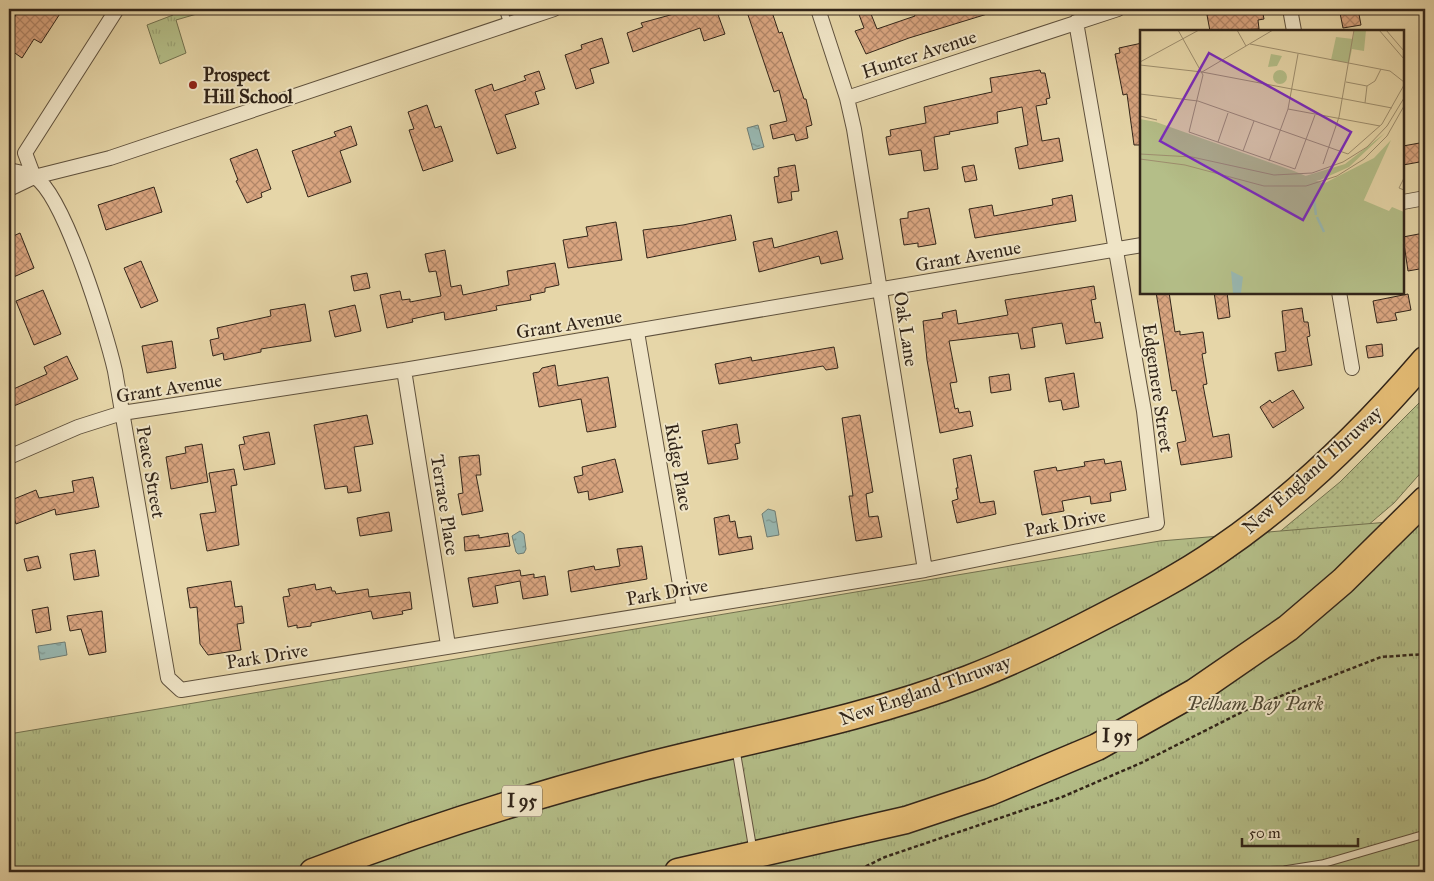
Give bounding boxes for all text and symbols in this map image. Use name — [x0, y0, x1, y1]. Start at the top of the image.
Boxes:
street label: Hunter Avenue — [859, 25, 979, 83]
inset map — [1140, 30, 1404, 294]
place label: Prospect Hill School — [203, 63, 294, 108]
marker: Prospect Hill School — [187, 79, 199, 91]
street label: Grant Avenue — [913, 235, 1023, 277]
street label: Oak Lane — [889, 290, 923, 368]
street label: Grant Avenue — [514, 304, 624, 344]
street label: Edgemere Street — [1137, 322, 1178, 454]
street label: Grant Avenue — [114, 368, 224, 408]
street label: New England Thruway — [1237, 400, 1388, 540]
street label: Ridge Place — [659, 421, 698, 513]
street label: Peace Street — [132, 424, 170, 520]
street label: Terrace Place — [426, 453, 464, 557]
street label: Park Drive — [1022, 504, 1108, 542]
street label: Park Drive — [624, 574, 710, 610]
street label: Park Drive — [225, 638, 310, 674]
street label: New England Thruway — [836, 649, 1015, 731]
park label: Pelham Bay Park — [1187, 692, 1324, 715]
road number: I 95 — [1097, 720, 1137, 751]
road number: I 95 — [502, 786, 542, 816]
scale bar — [1242, 816, 1358, 848]
text: 50 m — [1249, 824, 1281, 842]

